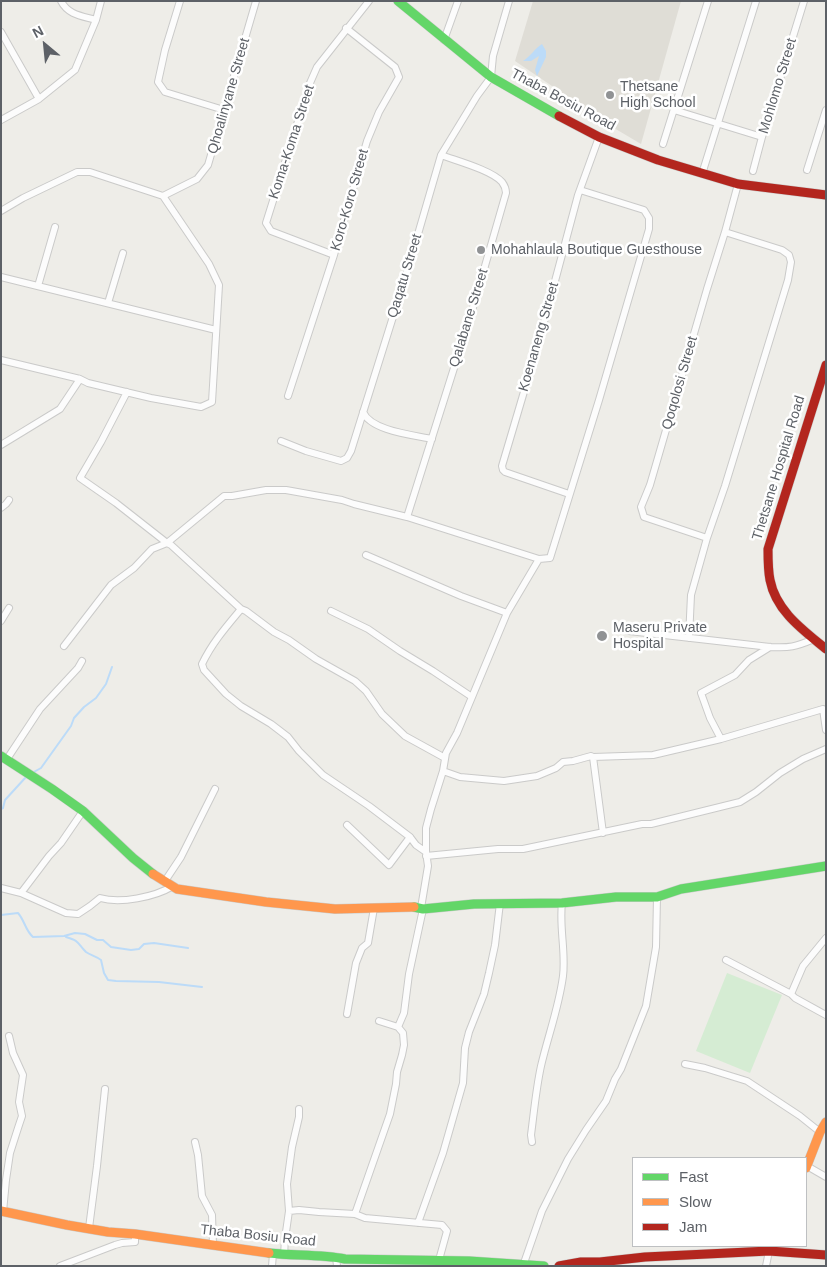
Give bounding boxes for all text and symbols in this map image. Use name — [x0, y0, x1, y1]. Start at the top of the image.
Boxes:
north arrow — [20, 20, 70, 70]
text: N — [30, 22, 46, 41]
street label: Qhoalinyane Street — [204, 36, 254, 156]
street label: Mohlomo Street — [756, 36, 800, 136]
street label: Thaba Bosiu Road — [508, 65, 618, 135]
place label: Thetsane High School — [620, 79, 695, 111]
street label: Koma-Koma Street — [266, 83, 318, 201]
marker: Thetsane High School — [604, 89, 616, 101]
street label: Koro-Koro Street — [327, 147, 373, 253]
street label: Qaqatu Street — [384, 232, 426, 320]
place label: Mohahlaula Boutique Guesthouse — [491, 242, 702, 258]
marker: Mohahlaula Boutique Guesthouse — [475, 244, 487, 256]
street label: Qalabane Street — [446, 267, 492, 369]
street label: Koenaneng Street — [515, 280, 563, 394]
street label: Qoqolosi Street — [659, 334, 701, 432]
street label: Thetsane Hospital Road — [749, 394, 809, 542]
place label: Maseru Private Hospital — [613, 620, 707, 652]
marker: Maseru Private Hospital — [595, 629, 609, 643]
legend — [632, 1157, 807, 1247]
text: Fast — [679, 1168, 708, 1185]
text: Slow — [679, 1193, 712, 1210]
text: Jam — [679, 1218, 707, 1235]
street label: Thaba Bosiu Road — [199, 1222, 317, 1250]

